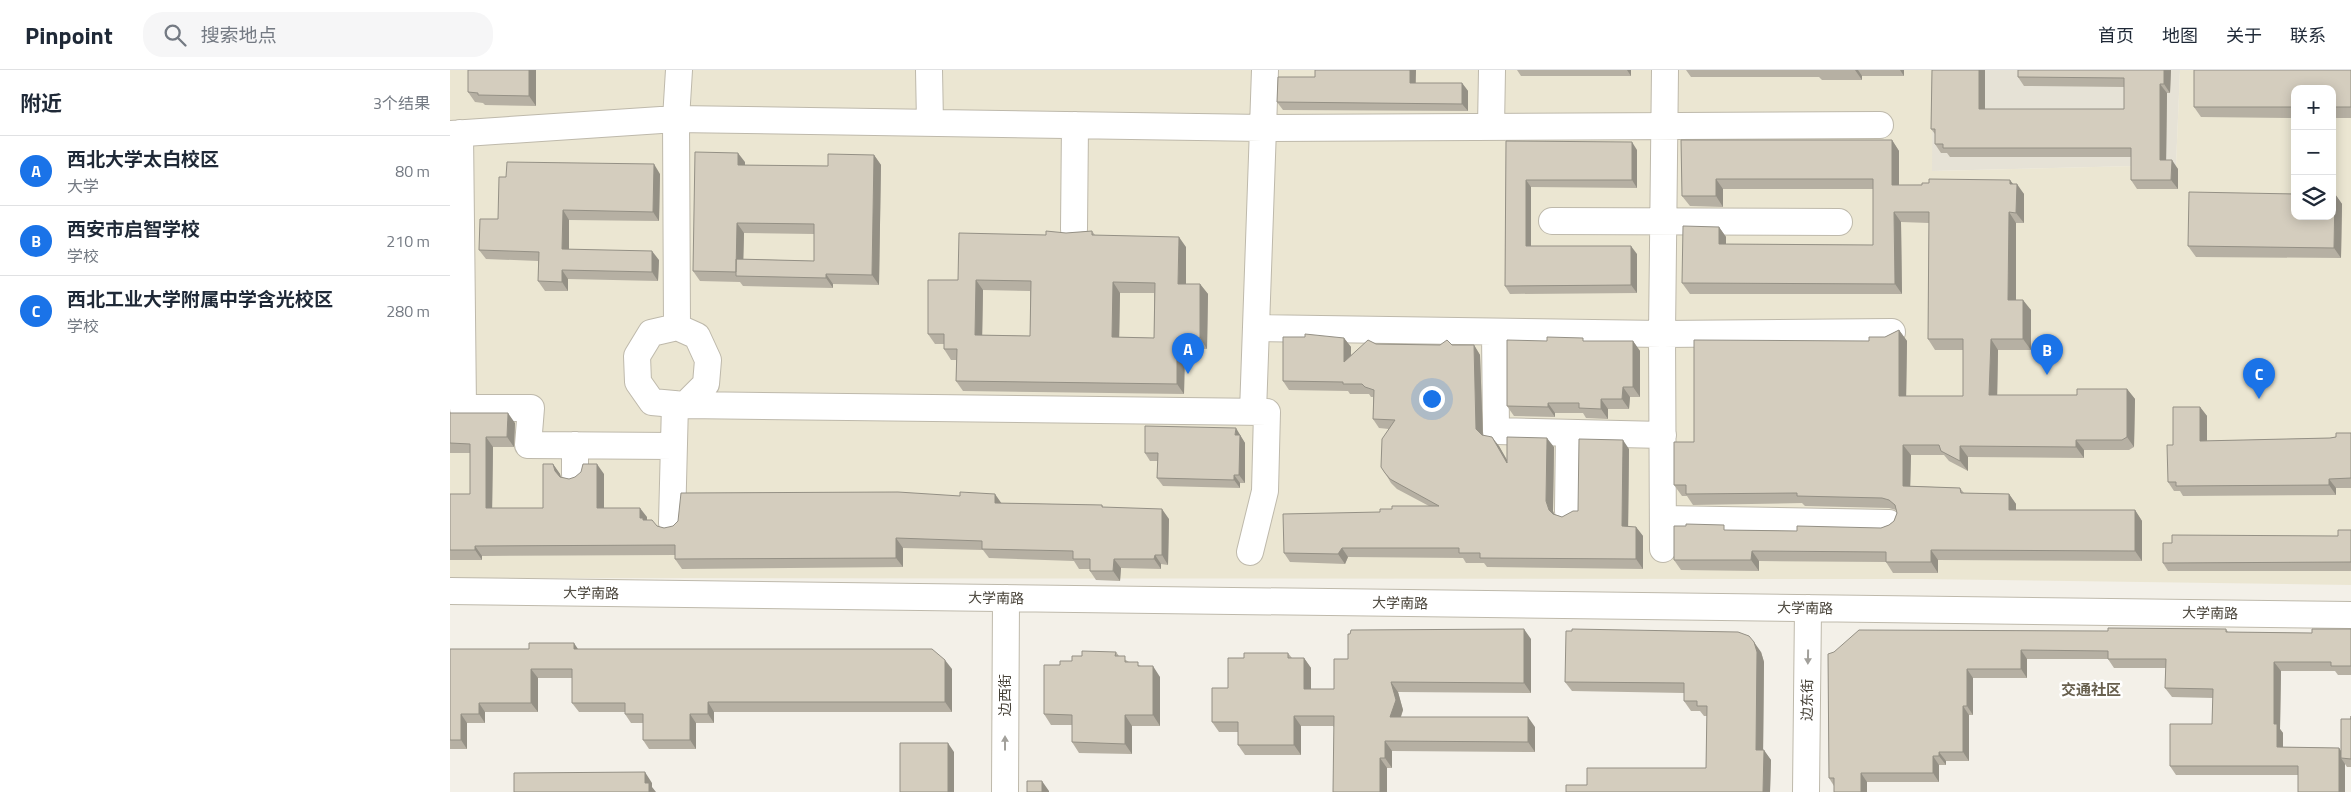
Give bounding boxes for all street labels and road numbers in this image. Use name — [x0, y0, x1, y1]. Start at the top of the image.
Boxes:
street label: 大学南路 — [563, 582, 619, 603]
street label: 大学南路 — [968, 587, 1024, 608]
street label: 大学南路 — [1372, 592, 1428, 613]
street label: 大学南路 — [1777, 597, 1833, 618]
street label: 大学南路 — [2182, 602, 2238, 623]
street label: 边西街 — [994, 674, 1015, 716]
street label: 边东街 — [1796, 679, 1817, 721]

